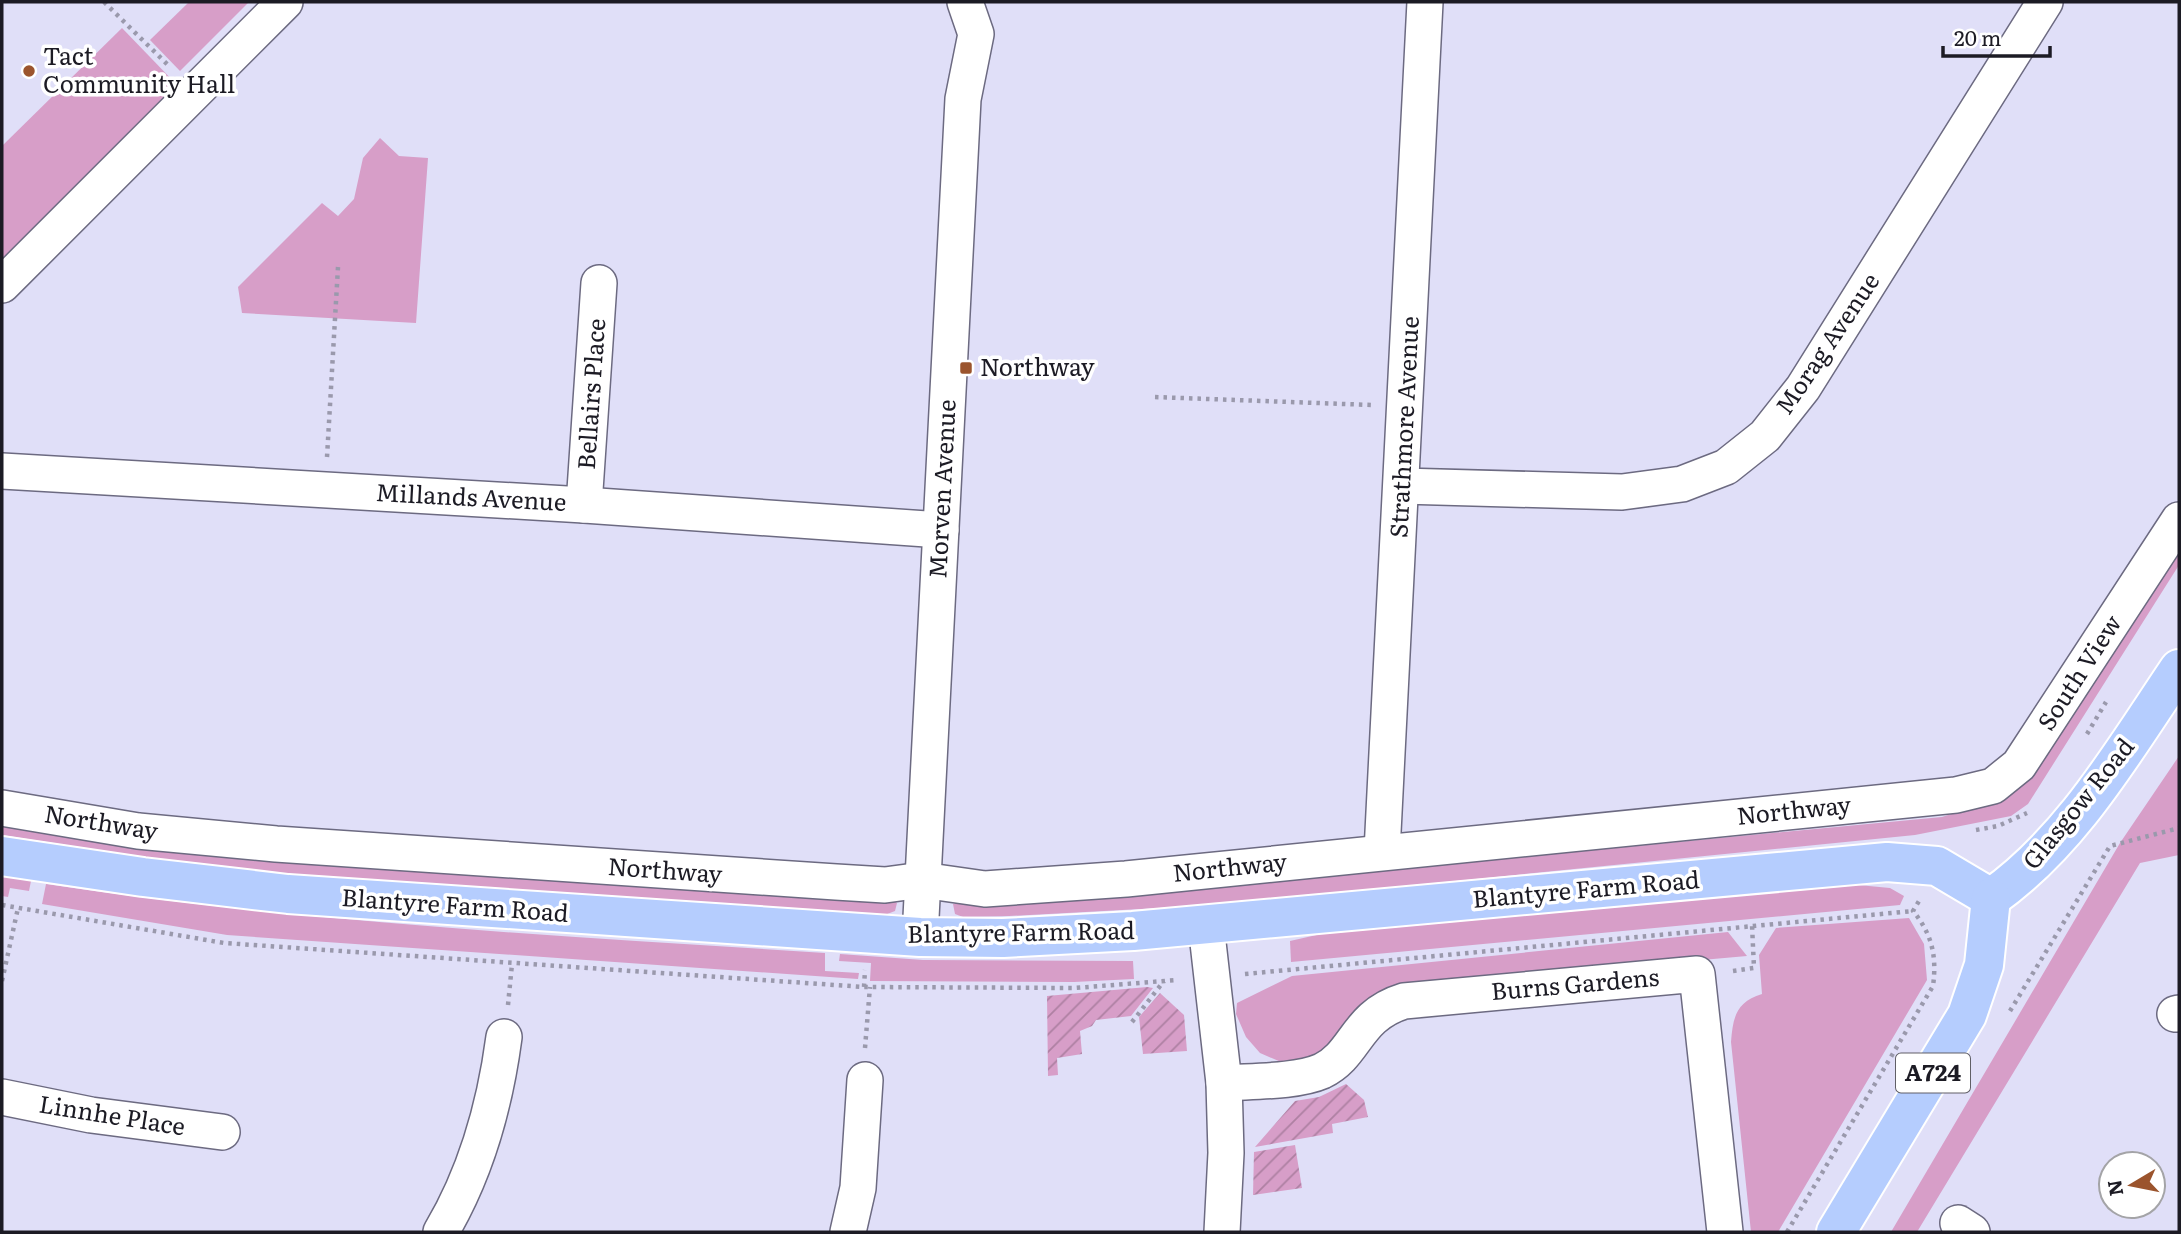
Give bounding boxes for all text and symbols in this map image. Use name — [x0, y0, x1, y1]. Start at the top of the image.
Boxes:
scale bar — [1943, 14, 2050, 58]
text: 20 m — [1954, 21, 2001, 52]
place label: Tact Community Hall — [43, 37, 235, 100]
marker: Tact Community Hall — [21, 63, 37, 79]
street label: Morag Avenue — [1766, 265, 1886, 420]
street label: Strathmore Avenue — [1379, 315, 1426, 539]
street label: Bellairs Place — [567, 317, 612, 471]
place label: Northway — [980, 348, 1095, 383]
marker: Northway — [958, 360, 974, 376]
street label: Morven Avenue — [918, 398, 963, 579]
street label: Millands Avenue — [375, 473, 567, 518]
street label: South View — [2027, 607, 2129, 736]
street label: Glasgow Road — [2013, 729, 2141, 876]
street label: Northway — [1735, 785, 1853, 832]
street label: Northway — [42, 794, 161, 847]
street label: Northway — [1171, 842, 1289, 889]
street label: Northway — [607, 847, 724, 890]
street label: Blantyre Farm Road — [1471, 860, 1701, 915]
street label: Blantyre Farm Road — [340, 878, 570, 929]
street label: Blantyre Farm Road — [907, 911, 1135, 950]
street label: Burns Gardens — [1489, 958, 1660, 1007]
road number: A724 — [1896, 1054, 1970, 1092]
street label: Linnhe Place — [37, 1085, 188, 1142]
north arrow — [2097, 1150, 2167, 1220]
text: N — [2099, 1178, 2129, 1198]

